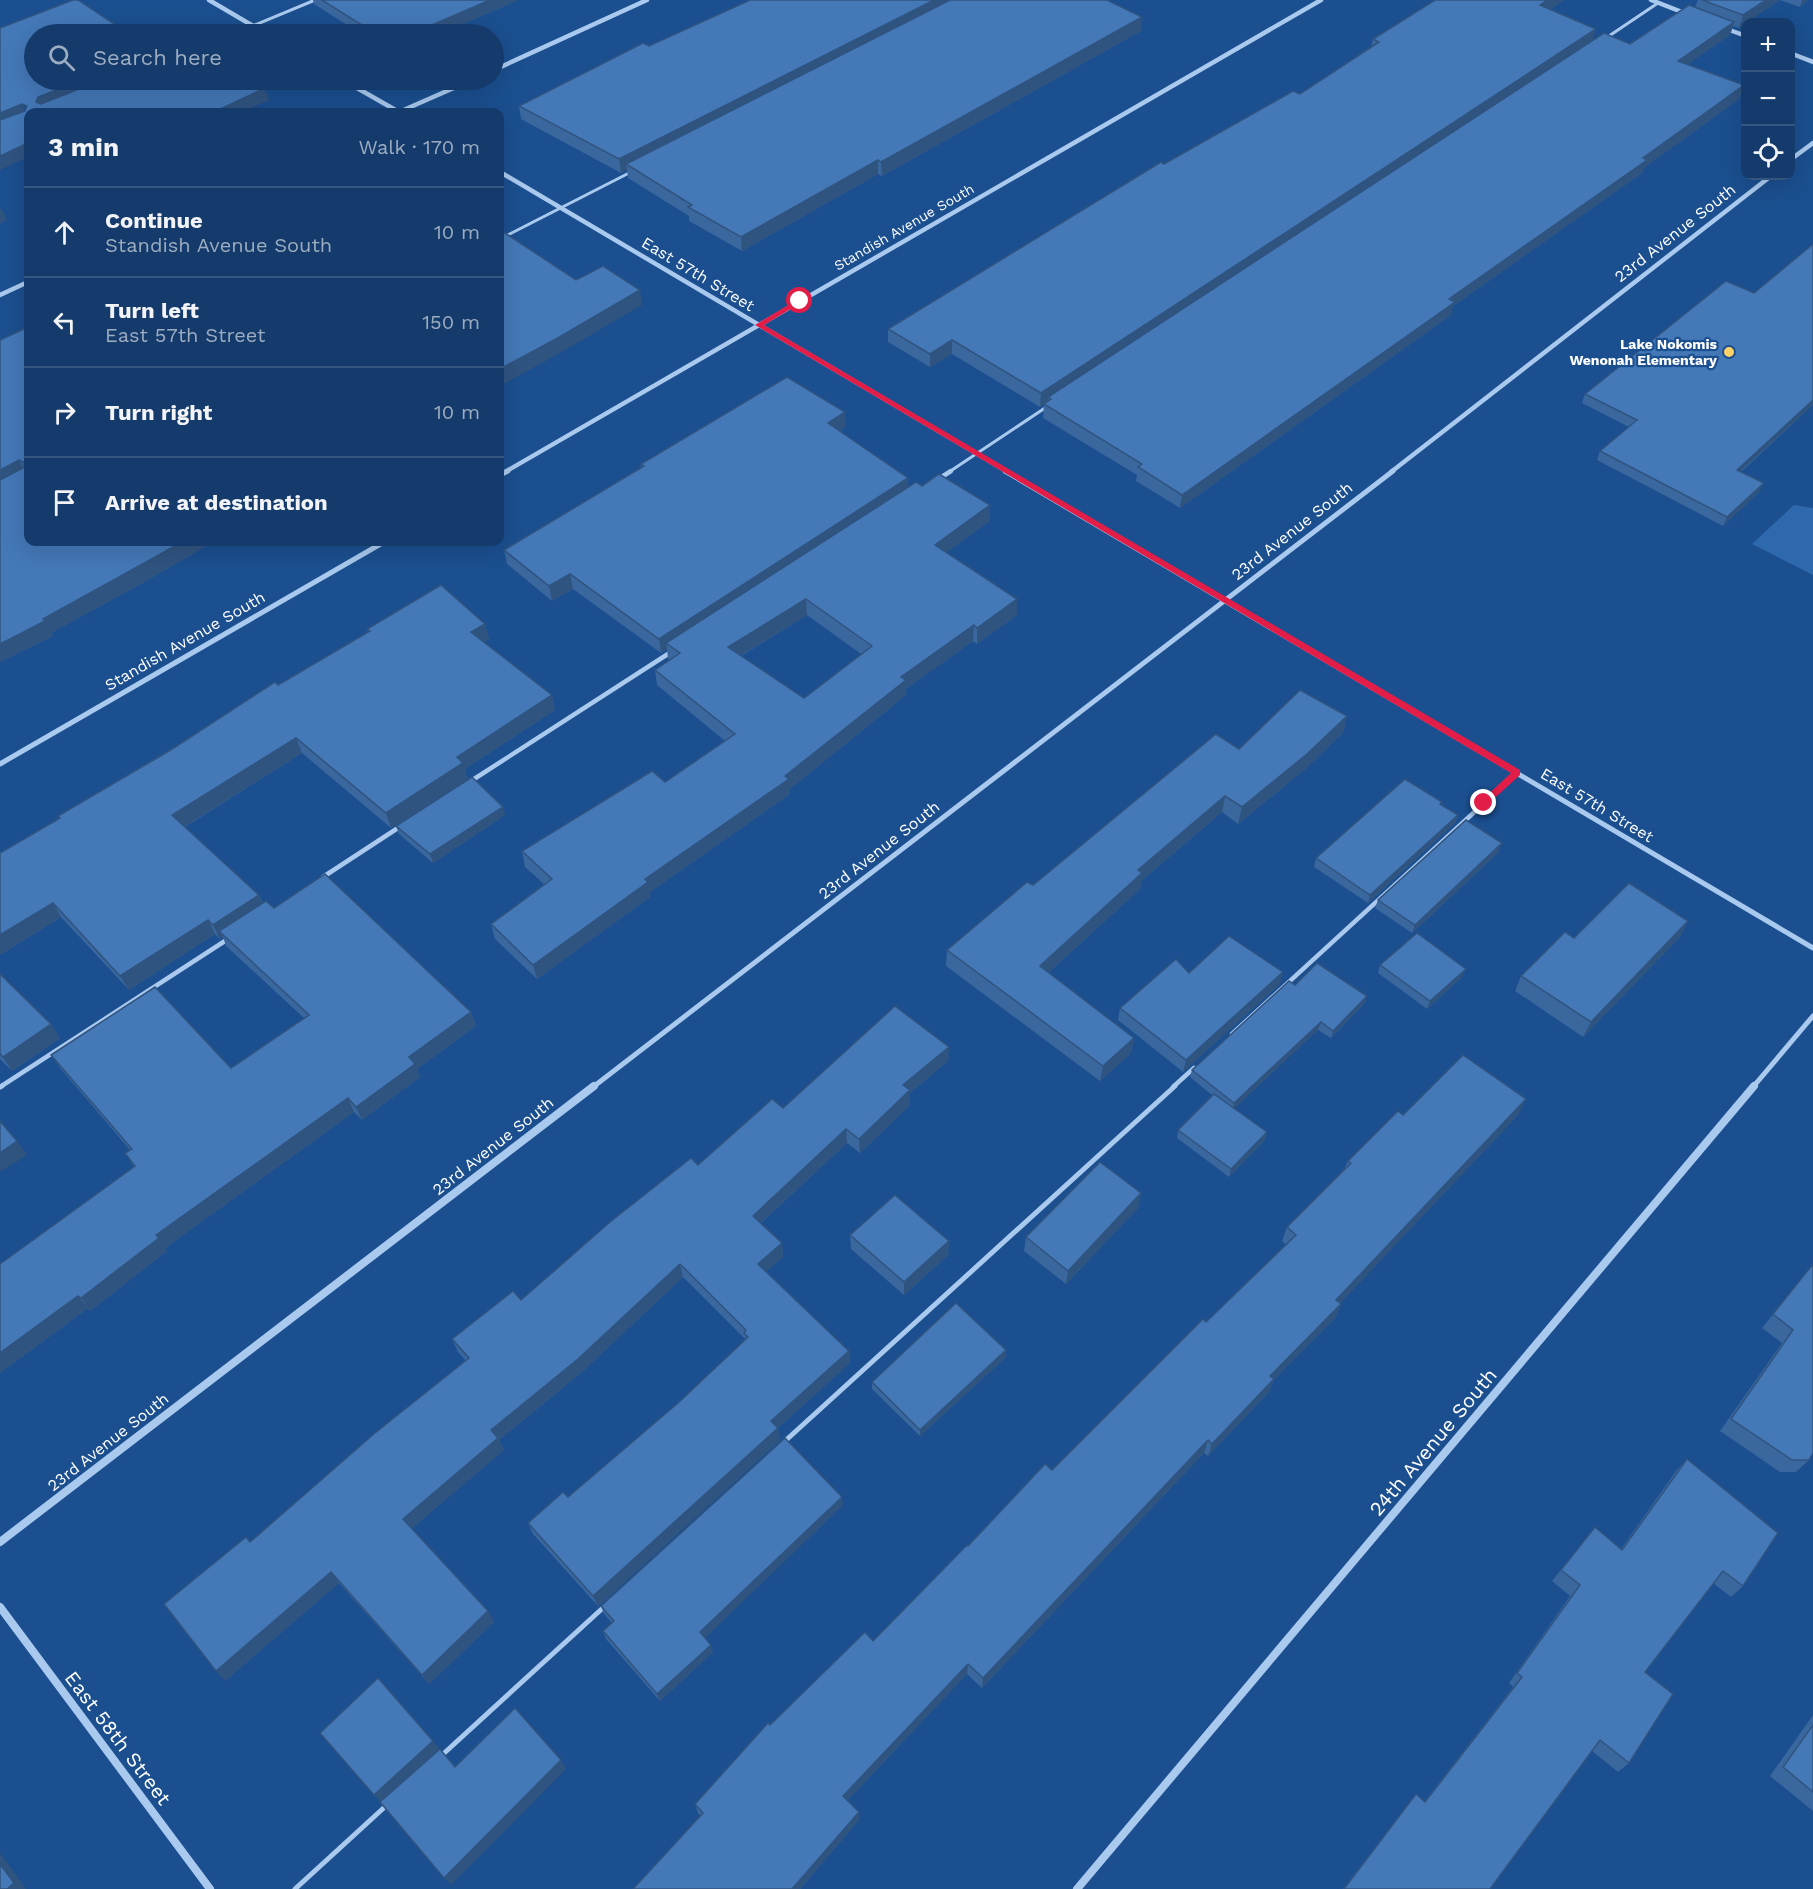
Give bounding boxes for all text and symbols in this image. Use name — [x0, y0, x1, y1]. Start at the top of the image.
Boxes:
map controls — [1741, 18, 1795, 180]
button: + — [1741, 18, 1795, 72]
search box — [24, 24, 504, 90]
icon: search — [45, 41, 78, 74]
text: Search here — [93, 45, 222, 70]
button: − — [1741, 72, 1795, 126]
button: locate — [1741, 126, 1795, 180]
text: 3 min — [48, 132, 119, 162]
text: Walk · 170 m — [359, 135, 480, 159]
street label: Standish Avenue South — [831, 180, 977, 274]
street label: 23rd Avenue South — [1611, 180, 1739, 286]
text: Continue — [105, 208, 203, 233]
icon: ahead — [48, 216, 81, 249]
text: 10 m — [434, 220, 480, 244]
text: Standish Avenue South — [105, 233, 332, 257]
street label: East 57th Street — [638, 233, 758, 315]
route start — [786, 287, 812, 313]
text: Turn left — [105, 298, 199, 323]
icon: left — [48, 306, 81, 339]
text: 150 m — [422, 310, 480, 334]
text: East 57th Street — [105, 323, 265, 347]
place label: Lake Nokomis Wenonah Elementary — [1569, 336, 1718, 368]
marker: Lake Nokomis Wenonah Elementary — [1722, 345, 1736, 359]
icon: right — [48, 396, 81, 429]
text: Turn right — [105, 400, 212, 425]
text: 10 m — [434, 400, 480, 424]
street label: 23rd Avenue South — [1228, 478, 1356, 584]
icon: arrive — [48, 486, 81, 519]
text: Arrive at destination — [105, 490, 328, 515]
street label: Standish Avenue South — [102, 587, 268, 695]
street label: East 57th Street — [1537, 764, 1657, 846]
route end — [1470, 789, 1496, 815]
street label: 23rd Avenue South — [815, 797, 943, 903]
street label: 23rd Avenue South — [429, 1093, 557, 1199]
street label: 24th Avenue South — [1364, 1363, 1502, 1521]
street label: 23rd Avenue South — [44, 1389, 172, 1495]
street label: East 58th Street — [60, 1666, 177, 1810]

